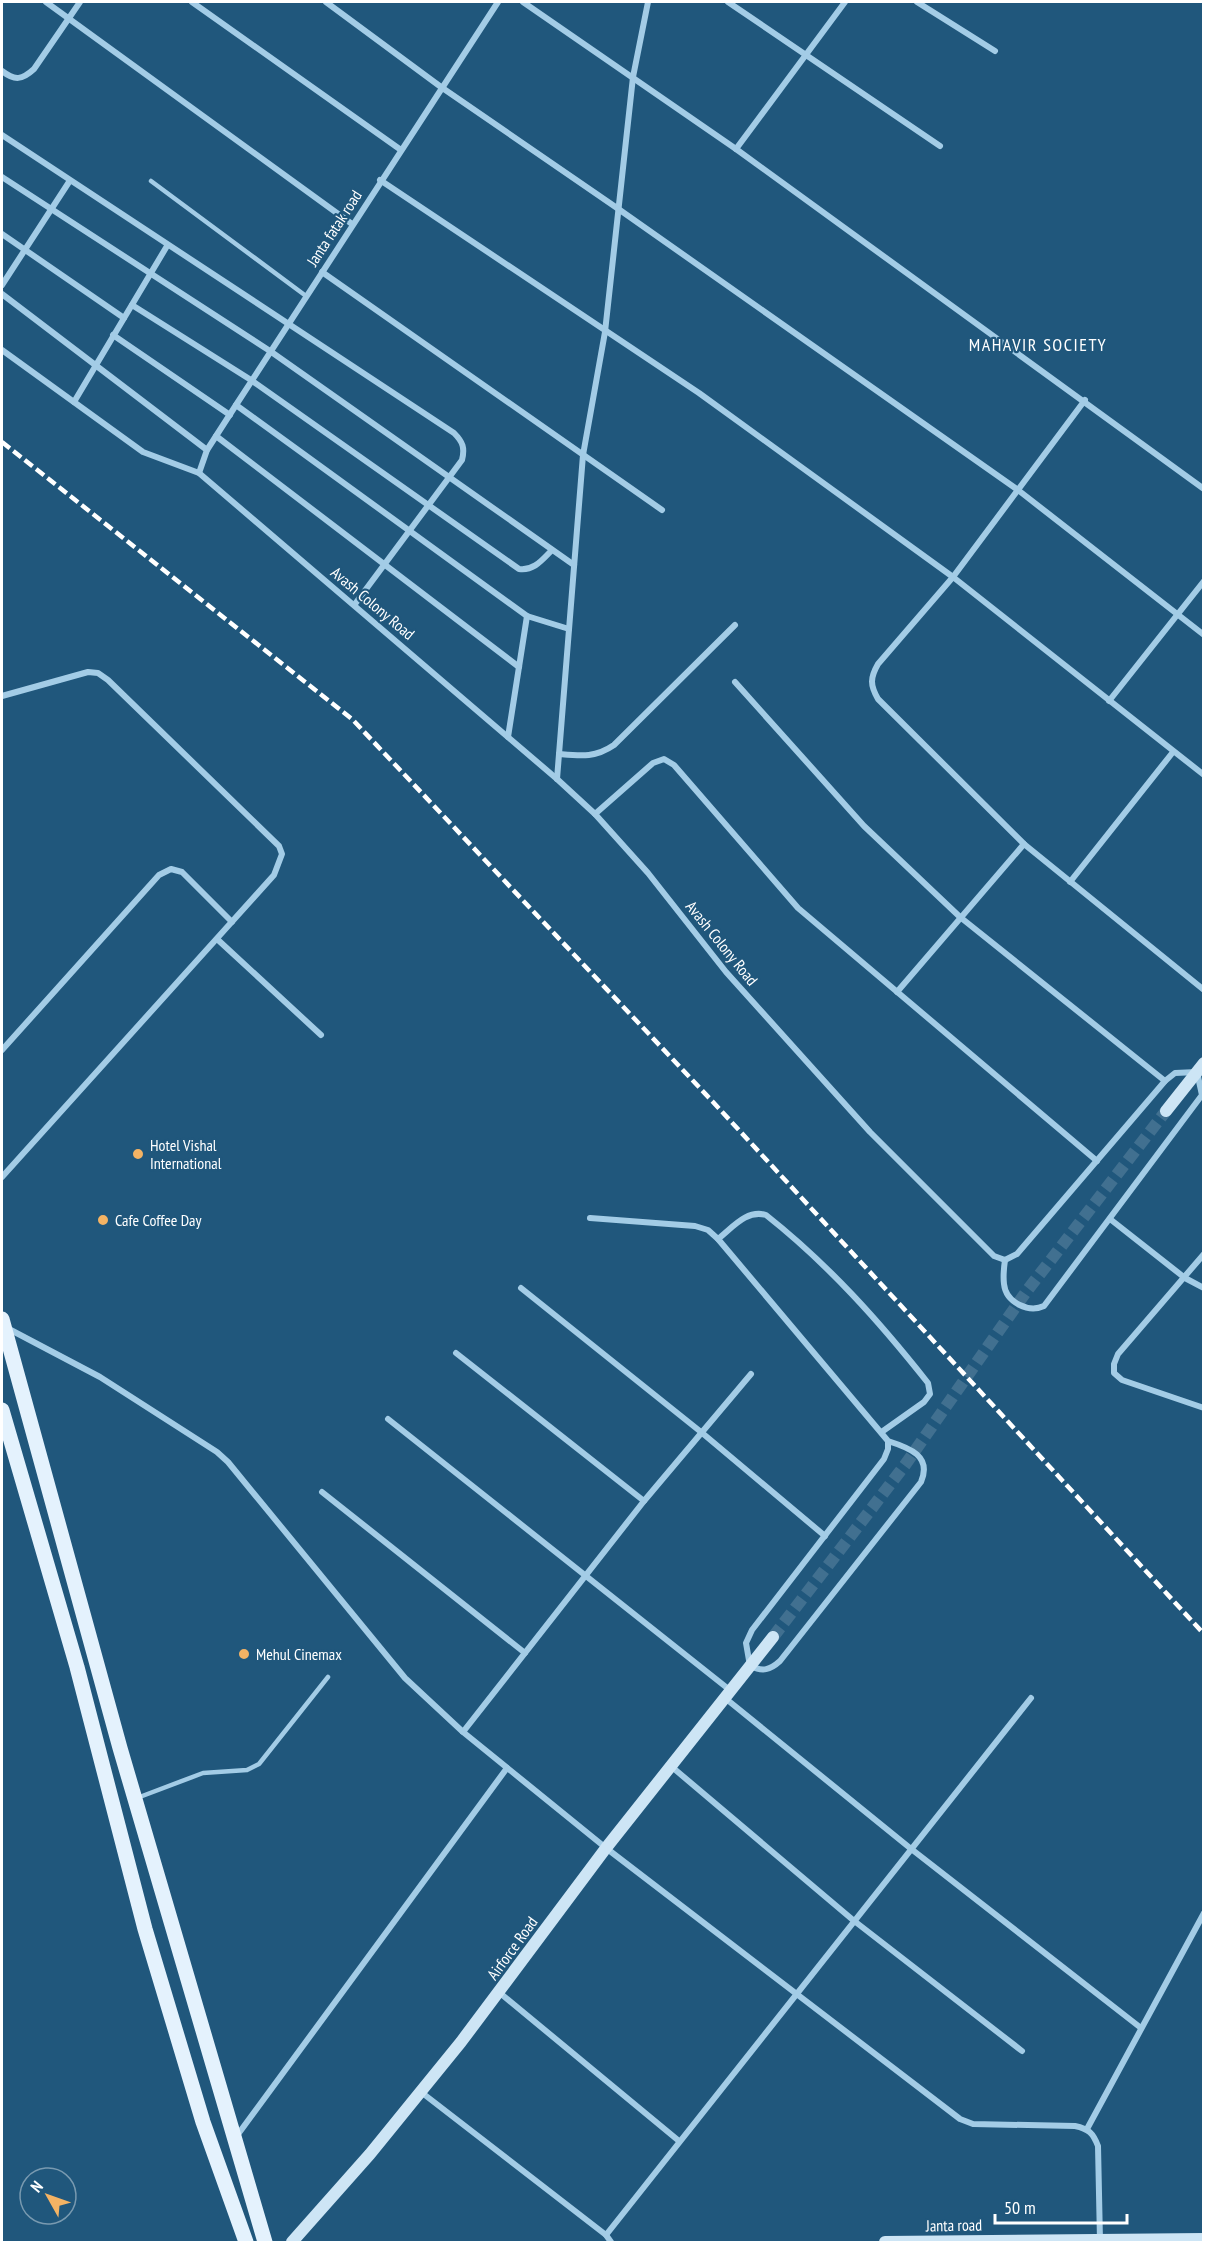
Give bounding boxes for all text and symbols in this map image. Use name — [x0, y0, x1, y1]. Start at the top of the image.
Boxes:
street label: Janta fatak road — [301, 186, 366, 271]
district label: MAHAVIR SOCIETY — [969, 333, 1107, 356]
street label: Avash Colony Road — [327, 562, 419, 644]
street label: Avash Colony Road — [682, 897, 762, 989]
place label: Hotel Vishal International — [150, 1135, 222, 1173]
marker: Hotel Vishal International — [131, 1147, 145, 1161]
place label: Cafe Coffee Day — [115, 1210, 202, 1230]
marker: Cafe Coffee Day — [96, 1213, 110, 1227]
place label: Mehul Cinemax — [256, 1644, 342, 1664]
marker: Mehul Cinemax — [237, 1647, 251, 1661]
street label: Airforce Road — [482, 1912, 542, 1984]
north arrow — [18, 2166, 78, 2226]
text: N — [26, 2177, 47, 2196]
scale bar — [995, 2187, 1127, 2225]
text: 50 m — [1004, 2196, 1036, 2219]
street label: Janta road — [925, 2215, 982, 2236]

